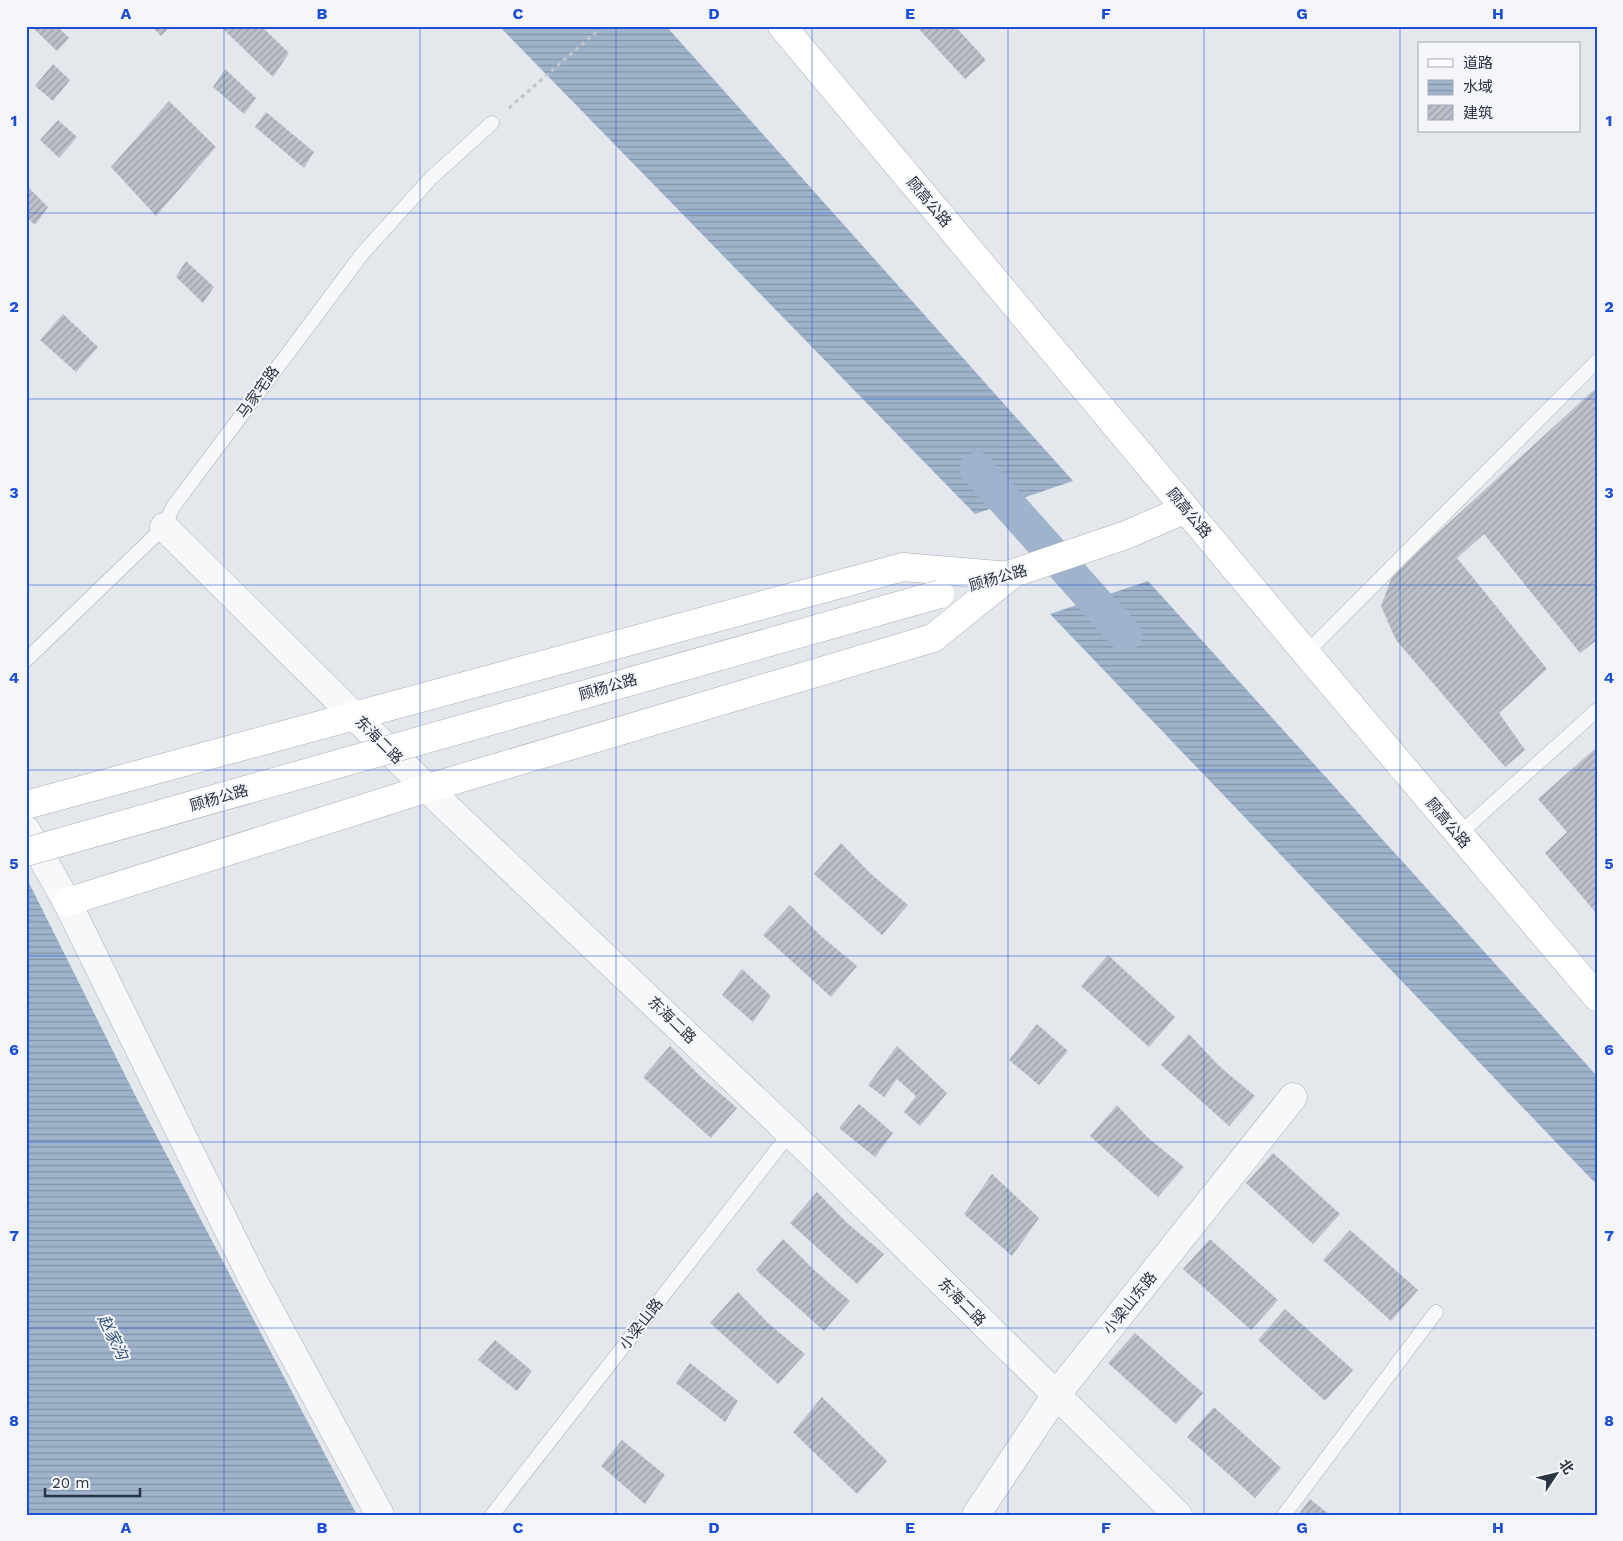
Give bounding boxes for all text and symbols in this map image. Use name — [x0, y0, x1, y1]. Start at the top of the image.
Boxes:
text: A — [121, 4, 132, 23]
text: B — [317, 4, 328, 23]
text: C — [513, 4, 524, 23]
text: D — [708, 4, 720, 23]
text: E — [905, 4, 915, 23]
text: F — [1101, 4, 1111, 23]
text: G — [1296, 4, 1308, 23]
text: H — [1492, 4, 1504, 23]
legend — [1418, 42, 1580, 132]
text: 道路 — [1463, 54, 1493, 72]
text: 水域 — [1463, 78, 1493, 96]
text: 建筑 — [1463, 104, 1493, 122]
text: 1 — [11, 111, 17, 130]
text: 1 — [1606, 111, 1612, 130]
street label: 顾高公路 — [903, 173, 955, 231]
text: 2 — [9, 297, 19, 316]
text: 2 — [1604, 297, 1614, 316]
street label: 马家宅路 — [233, 362, 283, 422]
text: 3 — [9, 483, 19, 502]
text: 3 — [1604, 483, 1614, 502]
street label: 顾高公路 — [1163, 484, 1215, 542]
street label: 顾杨公路 — [967, 561, 1029, 595]
text: 4 — [9, 668, 19, 687]
text: 4 — [1604, 668, 1614, 687]
street label: 顾杨公路 — [577, 670, 639, 704]
street label: 东海二路 — [351, 712, 407, 768]
street label: 顾杨公路 — [188, 781, 250, 815]
street label: 顾高公路 — [1422, 794, 1474, 852]
text: 5 — [9, 854, 19, 873]
text: 5 — [1604, 854, 1614, 873]
street label: 东海二路 — [644, 993, 700, 1047]
text: 6 — [9, 1040, 19, 1059]
text: 6 — [1604, 1040, 1614, 1059]
text: 7 — [9, 1226, 19, 1245]
text: 7 — [1604, 1226, 1614, 1245]
street label: 小梁山东路 — [1099, 1268, 1161, 1338]
street label: 东海二路 — [934, 1274, 990, 1330]
street label: 小梁山路 — [615, 1295, 667, 1353]
water label: 赵家沟 — [94, 1311, 133, 1365]
text: 8 — [9, 1411, 19, 1430]
text: 8 — [1604, 1411, 1614, 1430]
north arrow — [1530, 1448, 1580, 1498]
text: 北 — [1556, 1456, 1577, 1477]
scale bar — [45, 1466, 140, 1498]
text: 20 m — [52, 1474, 90, 1492]
text: A — [121, 1518, 132, 1537]
text: B — [317, 1518, 328, 1537]
text: C — [513, 1518, 524, 1537]
text: D — [708, 1518, 720, 1537]
text: E — [905, 1518, 915, 1537]
text: F — [1101, 1518, 1111, 1537]
text: G — [1296, 1518, 1308, 1537]
text: H — [1492, 1518, 1504, 1537]

